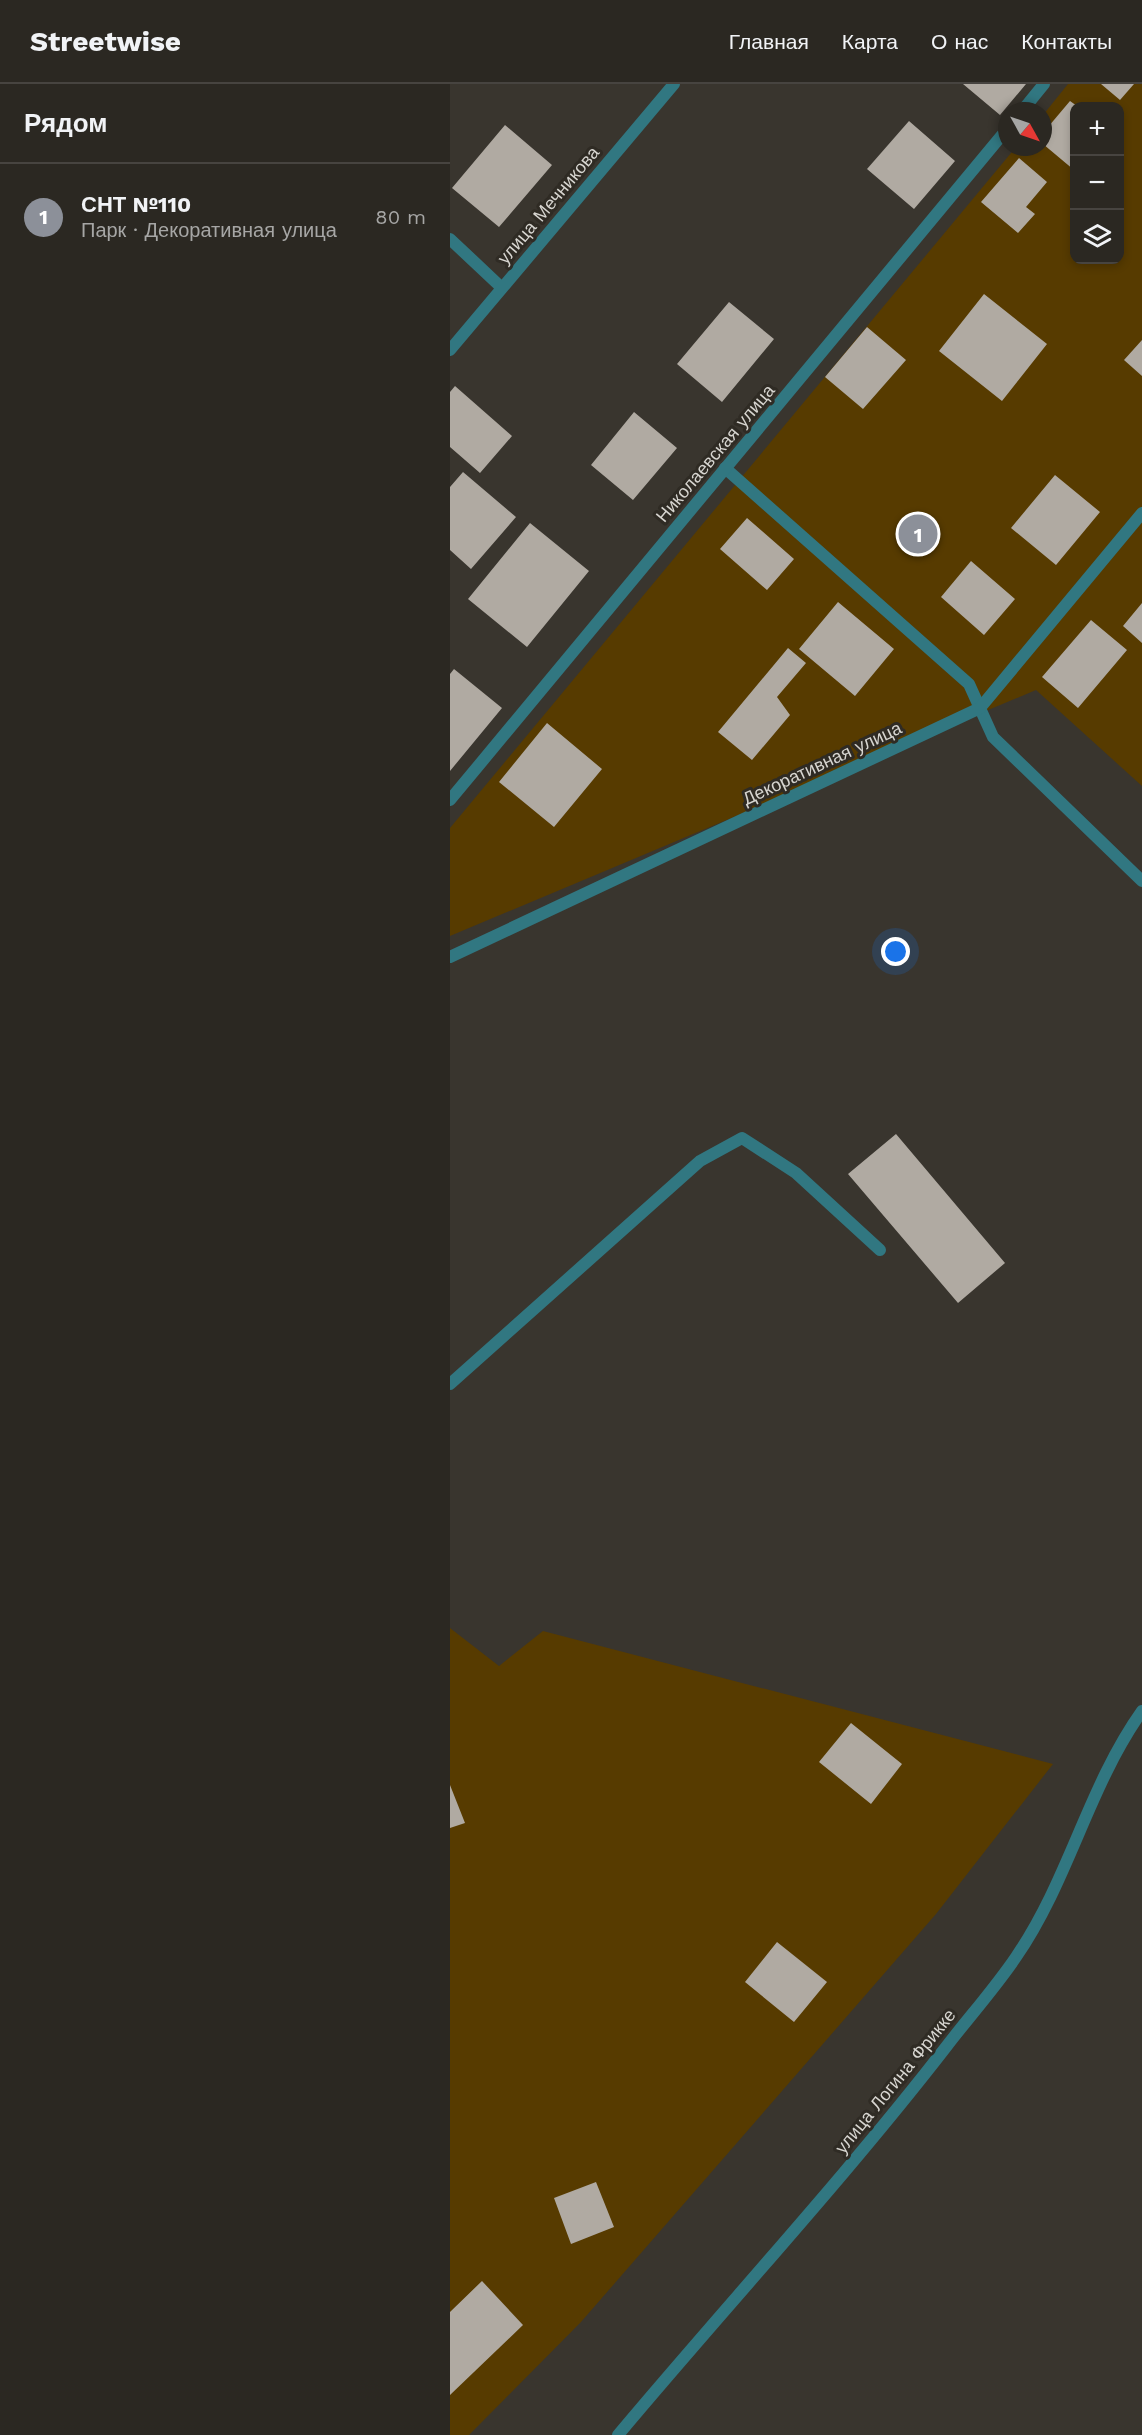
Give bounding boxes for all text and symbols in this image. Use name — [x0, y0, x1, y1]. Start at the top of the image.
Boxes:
text: Streetwise — [30, 25, 181, 58]
text: Главная — [729, 29, 809, 54]
text: Карта — [842, 29, 898, 54]
text: О нас — [931, 29, 988, 54]
text: Контакты — [1021, 29, 1112, 54]
north arrow — [998, 102, 1052, 156]
map controls — [1070, 102, 1124, 264]
button: + — [1070, 102, 1124, 156]
text: Рядом — [24, 108, 107, 138]
street label: улица Мечникова — [493, 141, 604, 268]
button: − — [1070, 156, 1124, 210]
text: СНТ №110 — [81, 192, 191, 217]
text: 1 — [39, 205, 48, 229]
text: 80 m — [375, 205, 426, 229]
button: layers — [1070, 210, 1124, 264]
text: Парк · Декоративная улица — [81, 218, 337, 242]
street label: Николаевская улица — [651, 379, 779, 526]
pin: 1 — [898, 512, 938, 556]
street label: Декоративная улица — [739, 716, 906, 809]
your location — [881, 937, 910, 966]
street label: улица Логина Фрикке — [830, 2004, 960, 2158]

